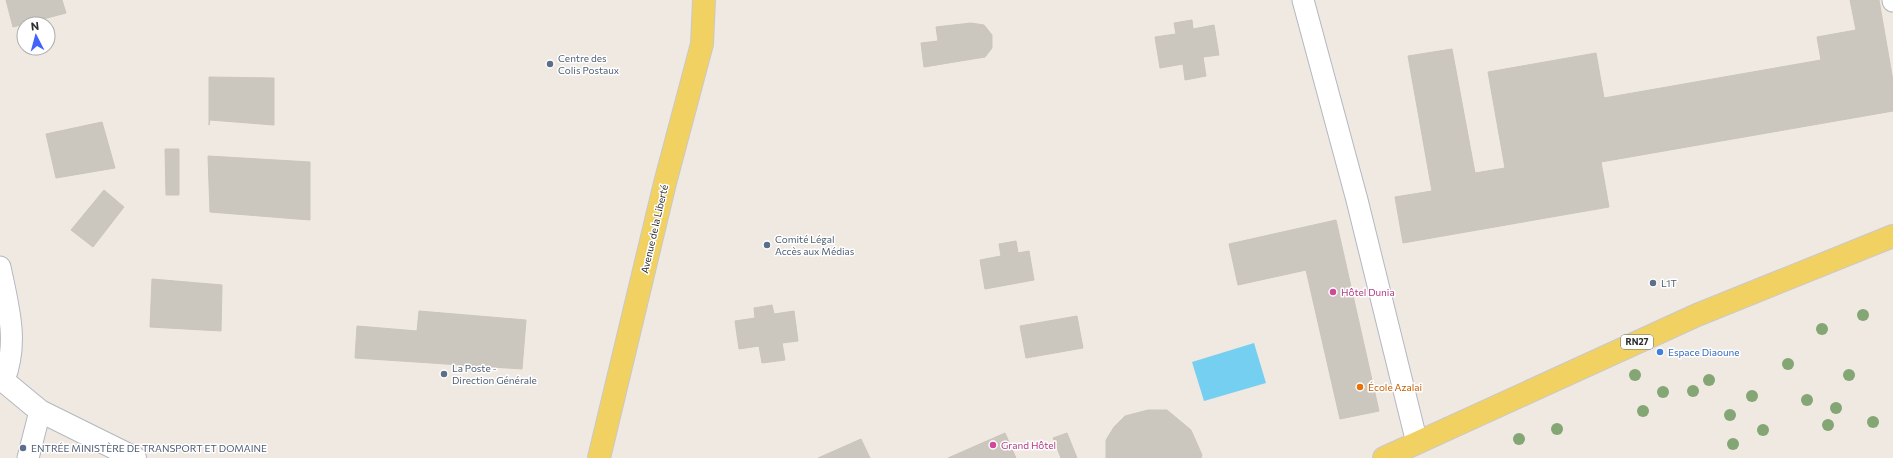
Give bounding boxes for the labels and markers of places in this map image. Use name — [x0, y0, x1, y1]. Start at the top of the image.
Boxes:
place label: Centre des Colis Postaux — [558, 52, 620, 76]
marker: Centre des Colis Postaux — [545, 59, 555, 69]
place label: Comité Légal Accès aux Médias — [775, 233, 855, 257]
marker: Comité Légal Accès aux Médias — [762, 240, 772, 250]
place label: L1T — [1661, 277, 1678, 289]
marker: L1T — [1648, 278, 1658, 288]
place label: Hôtel Dunia — [1341, 286, 1395, 298]
marker: Hôtel Dunia — [1328, 287, 1338, 297]
place label: Espace Diaoune — [1668, 346, 1739, 358]
marker: Espace Diaoune — [1655, 347, 1665, 357]
place label: La Poste - Direction Générale — [452, 362, 537, 386]
marker: La Poste - Direction Générale — [439, 369, 449, 379]
place label: École Azalai — [1368, 381, 1422, 393]
marker: École Azalai — [1355, 382, 1365, 392]
place label: Grand Hôtel — [1001, 439, 1056, 451]
marker: Grand Hôtel — [988, 440, 998, 450]
place label: ENTRÉE MINISTÈRE DE TRANSPORT ET DOMAINE — [31, 442, 267, 454]
marker: ENTRÉE MINISTÈRE DE TRANSPORT ET DOMAINE — [18, 443, 28, 453]

